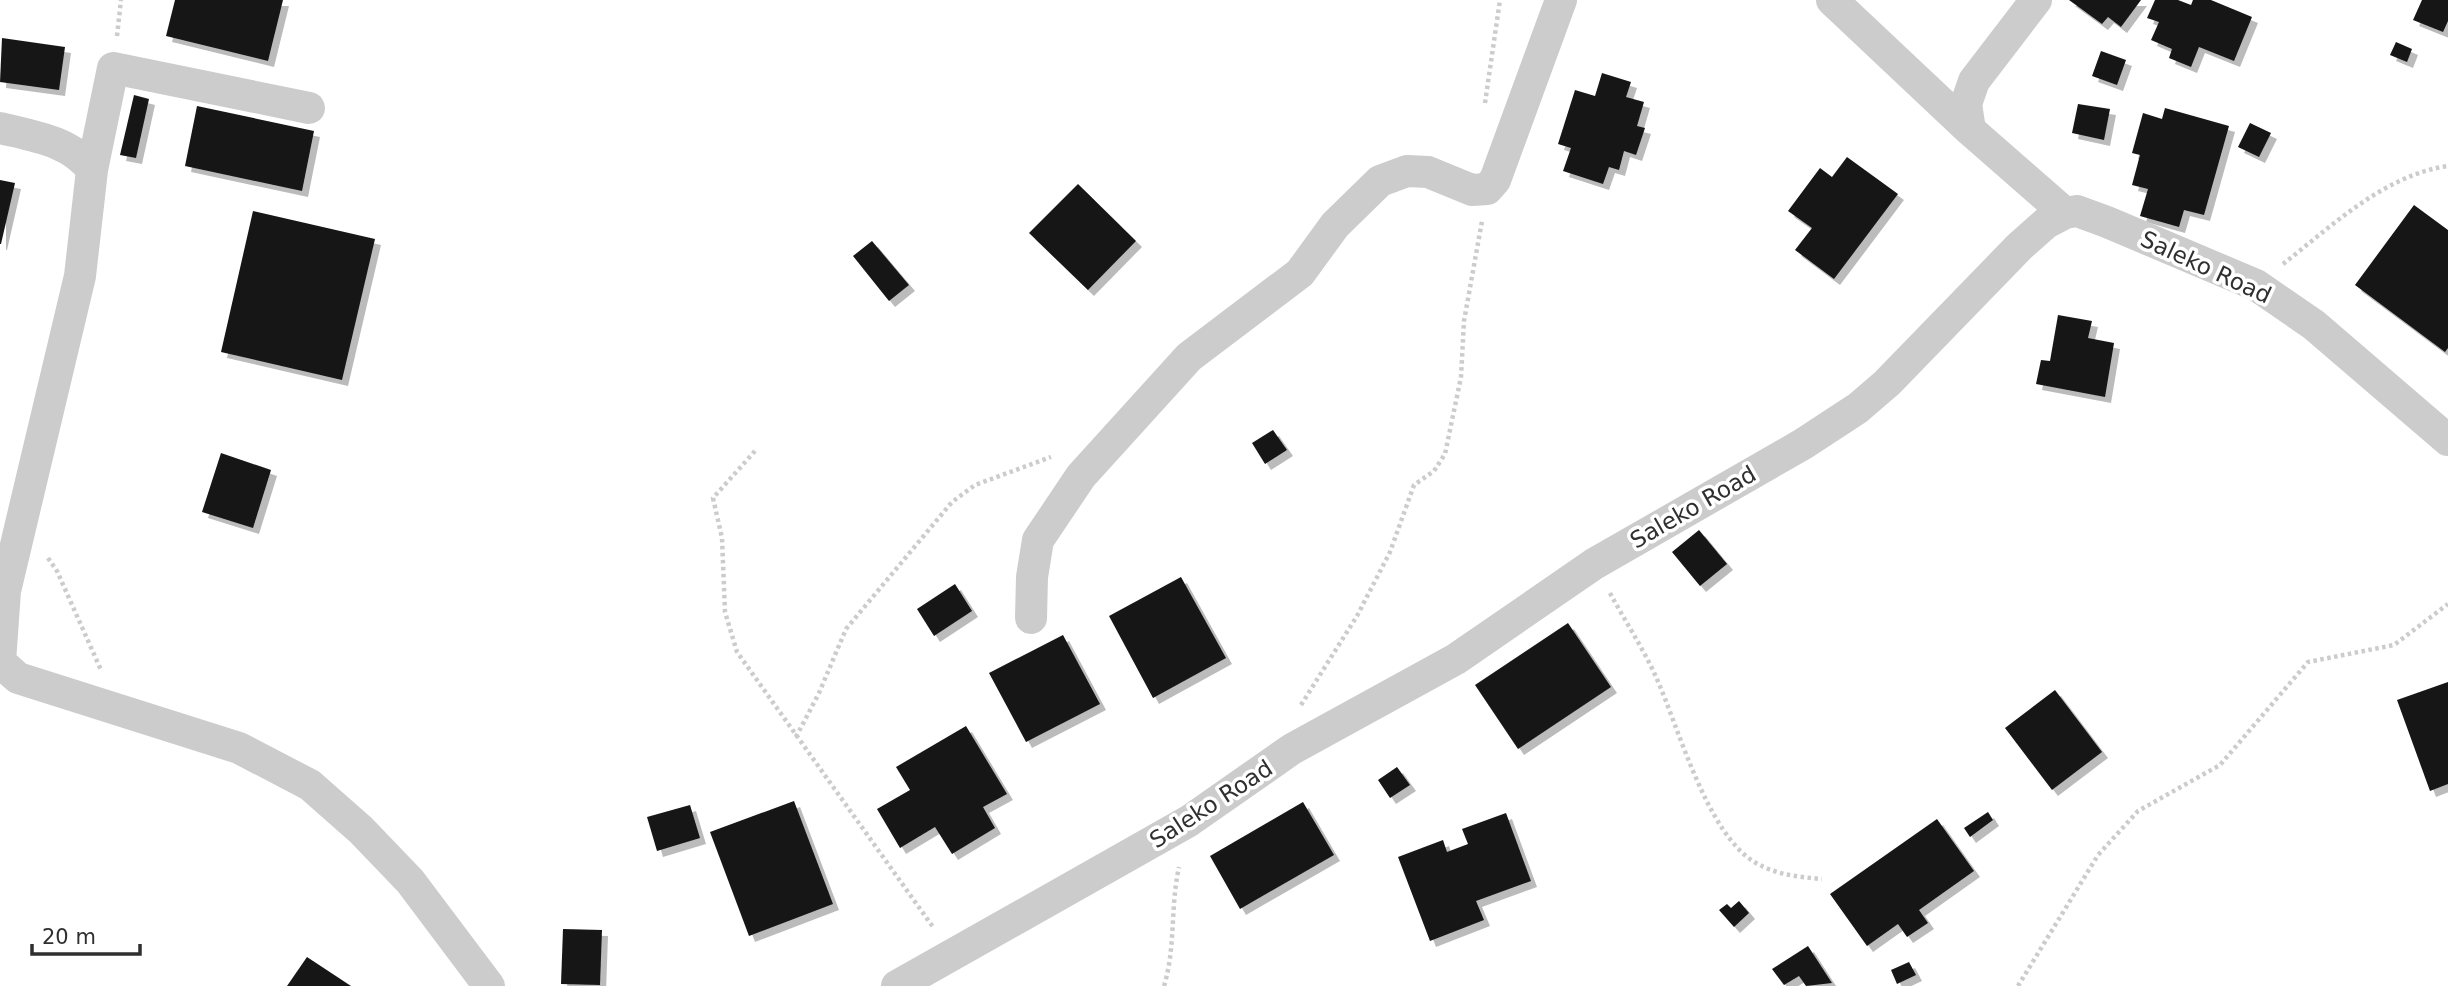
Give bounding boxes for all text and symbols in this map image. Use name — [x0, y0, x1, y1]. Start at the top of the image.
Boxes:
street label: Saleko Road — [2137, 225, 2275, 309]
street label: Saleko Road — [1626, 461, 1760, 553]
street label: Saleko Road — [1145, 755, 1277, 853]
scale bar — [32, 912, 140, 956]
text: 20 m — [42, 925, 96, 949]

